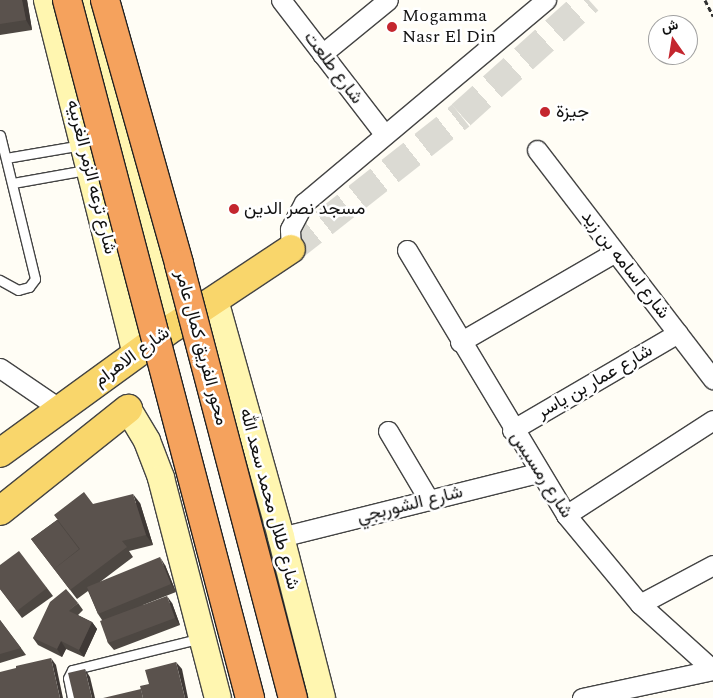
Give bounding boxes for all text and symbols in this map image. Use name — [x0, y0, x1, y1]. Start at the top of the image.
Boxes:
place label: Mogamma Nasr El Din — [402, 6, 496, 48]
text: ش — [659, 14, 680, 38]
north arrow — [648, 15, 698, 65]
marker: Mogamma Nasr El Din — [386, 21, 398, 33]
street label: شارع طلعت — [299, 27, 367, 109]
street label: شارع ترعه الزمر الغربيه — [61, 98, 121, 256]
place label: جيزة — [556, 101, 589, 123]
marker: جيزة — [538, 105, 552, 119]
place label: مسجد نصر الدين — [244, 198, 365, 220]
marker: مسجد نصر الدين — [228, 203, 240, 215]
street label: شارع اسامه بن زيد — [576, 207, 674, 323]
street label: محور الفريق كمال عامر — [170, 268, 232, 428]
street label: شارع الاهرام — [90, 322, 174, 392]
street label: شارع عمار بن ياسر — [533, 340, 657, 424]
street label: شارع طلال محمد سعد الله — [234, 406, 304, 592]
street label: شارع رمسيس — [505, 428, 577, 522]
street label: شارع الشوربجي — [355, 481, 465, 529]

